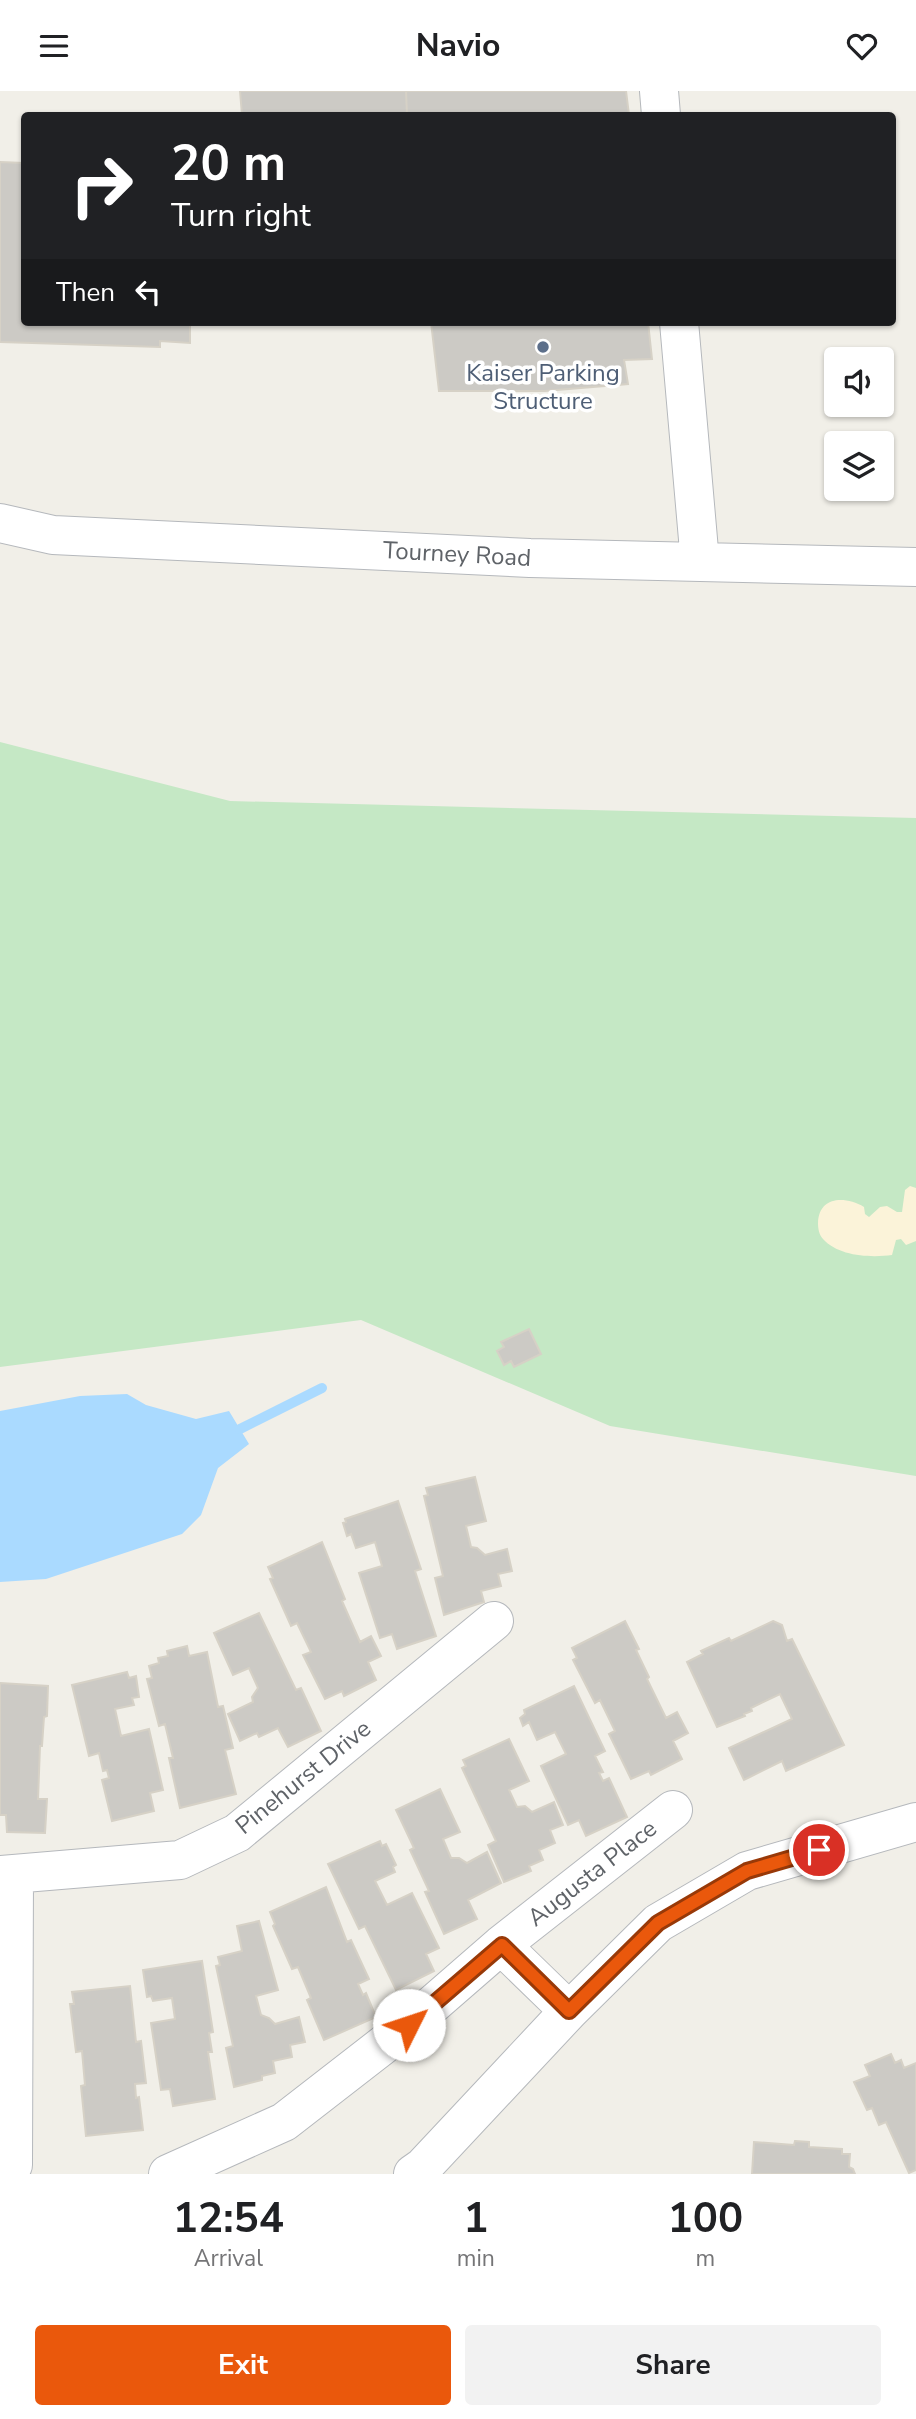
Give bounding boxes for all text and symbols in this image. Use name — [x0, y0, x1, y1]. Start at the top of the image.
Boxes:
text: Navio — [416, 24, 500, 67]
icon: menu — [35, 27, 73, 65]
icon: heart — [843, 27, 881, 65]
text: 20 m — [171, 130, 286, 197]
icon: right — [56, 140, 147, 231]
text: Turn right — [171, 194, 311, 237]
icon: left — [129, 273, 167, 311]
text: Then — [56, 275, 115, 310]
marker: Kaiser Parking Structure — [535, 339, 551, 355]
map controls — [824, 347, 894, 501]
button: sound — [824, 347, 894, 417]
place label: Kaiser Parking Structure — [466, 357, 620, 417]
button: layers — [824, 431, 894, 501]
street label: Tourney Road — [382, 534, 532, 574]
street label: Pinehurst Drive — [229, 1712, 377, 1842]
street label: Augusta Place — [521, 1812, 663, 1934]
pin — [789, 1820, 849, 1880]
icon: arrive — [800, 1831, 838, 1869]
position arrow — [372, 1988, 446, 2062]
text: 12:54 — [173, 2190, 284, 2247]
text: 1 — [463, 2190, 488, 2247]
text: 100 — [668, 2190, 743, 2247]
text: Arrival — [194, 2243, 263, 2274]
text: min — [457, 2243, 495, 2274]
text: m — [696, 2243, 715, 2274]
button: Exit — [35, 2325, 451, 2405]
button: Share — [465, 2325, 881, 2405]

